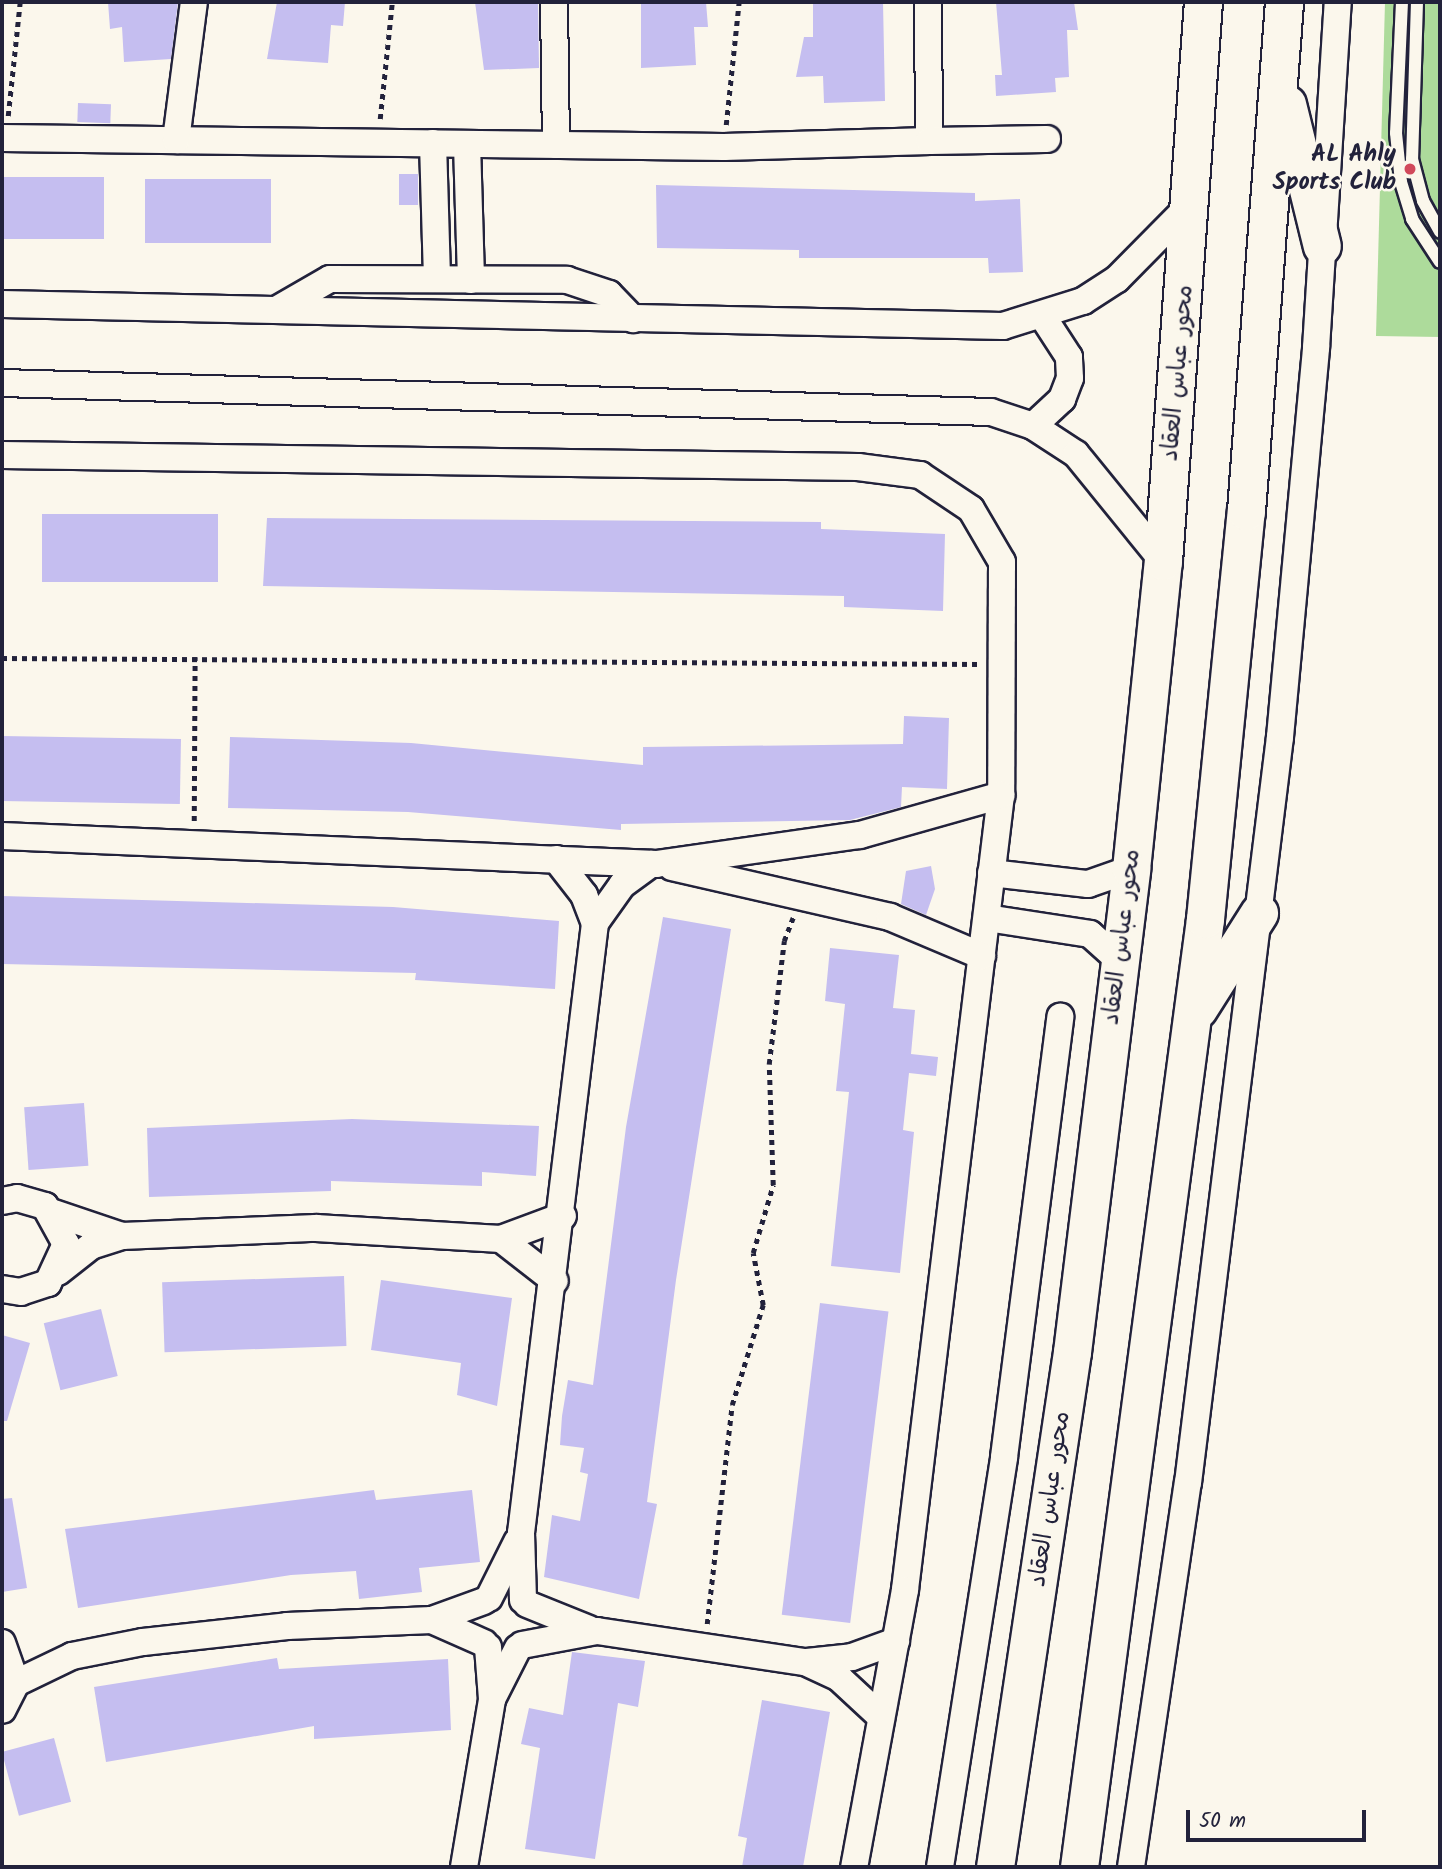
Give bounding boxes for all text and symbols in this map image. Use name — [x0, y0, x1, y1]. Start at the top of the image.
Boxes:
place label: AL Ahly Sports Club — [1272, 141, 1396, 197]
marker: AL Ahly Sports Club — [1402, 161, 1418, 177]
street label: محور عباس العقاد — [1156, 284, 1200, 462]
street label: محور عباس العقاد — [1097, 847, 1147, 1027]
street label: محور عباس العقاد — [1023, 1409, 1077, 1589]
scale bar — [1190, 1796, 1370, 1840]
text: 50 m — [1199, 1805, 1246, 1838]

